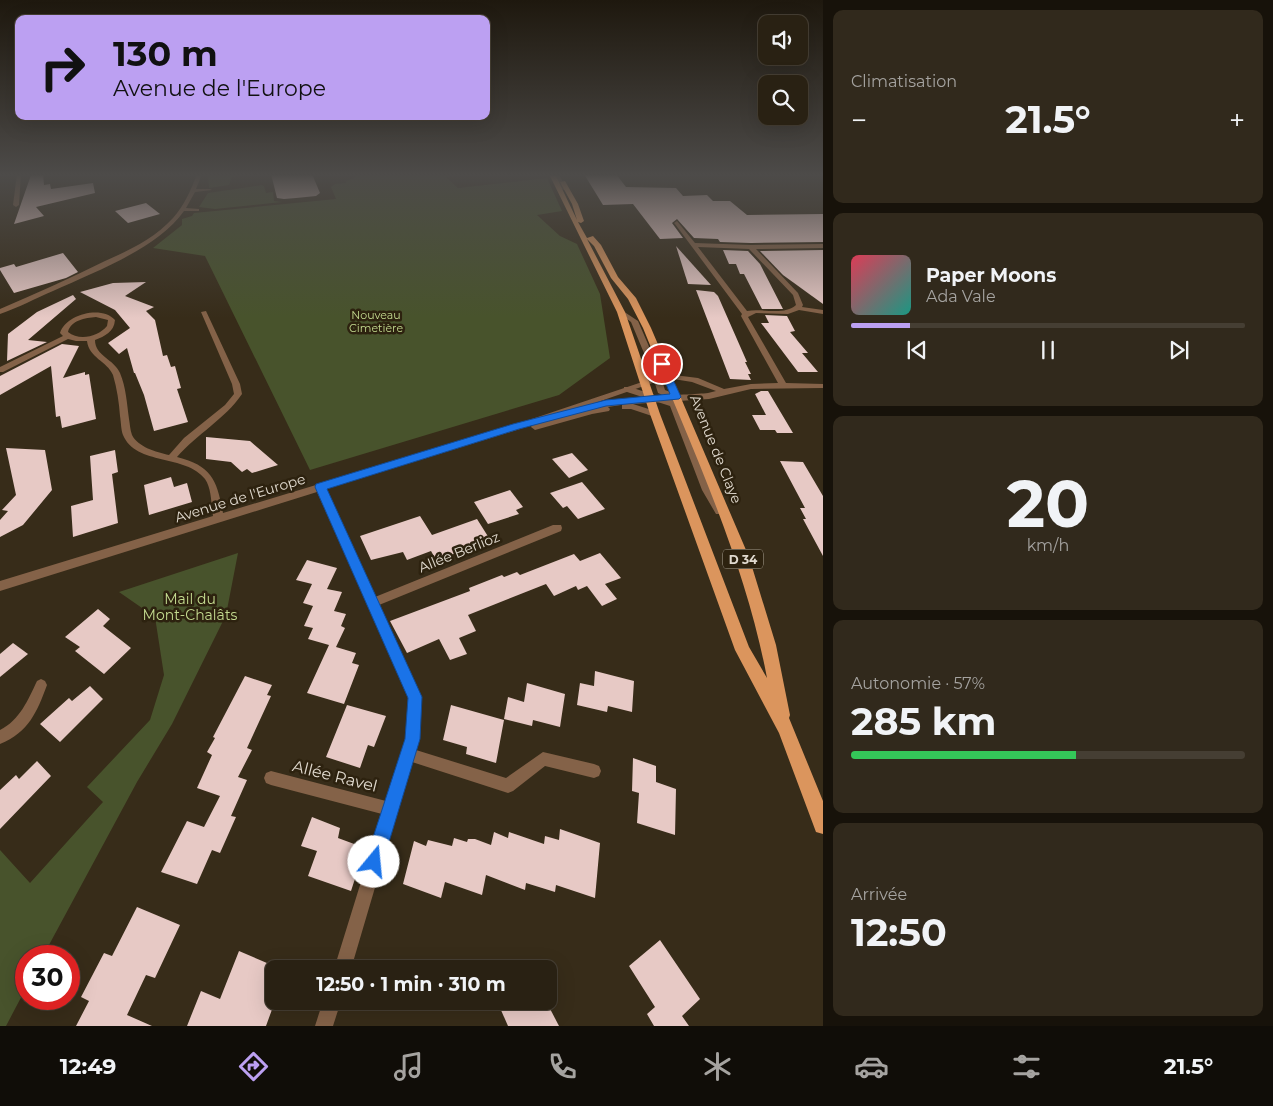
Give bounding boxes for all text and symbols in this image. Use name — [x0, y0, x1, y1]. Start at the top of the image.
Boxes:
map controls — [758, 15, 808, 125]
button: sound — [758, 15, 808, 65]
text: 130 m — [113, 32, 218, 75]
icon: right — [30, 35, 95, 100]
text: Climatisation — [851, 72, 957, 91]
text: Avenue de l'Europe — [113, 75, 326, 102]
button: search — [758, 75, 808, 125]
text: 21.5° — [1005, 96, 1091, 143]
text: − — [851, 103, 867, 137]
text: + — [1229, 103, 1245, 137]
text: Paper Moons — [926, 264, 1056, 287]
text: Ada Vale — [926, 287, 996, 306]
park label: Nouveau Cimetière — [349, 308, 403, 335]
icon: previous — [903, 336, 931, 364]
icon: pause — [1034, 336, 1062, 364]
icon: next — [1165, 336, 1193, 364]
pin — [641, 343, 683, 385]
icon: arrive — [648, 350, 676, 378]
street label: Avenue de Claye — [686, 392, 746, 506]
text: 20 — [1007, 464, 1089, 543]
street label: Avenue de l'Europe — [173, 470, 307, 526]
street label: Allée Berlioz — [416, 528, 502, 576]
text: km/h — [1027, 536, 1069, 555]
road number: D 34 — [723, 550, 763, 568]
park label: Mail du Mont-Chalâts — [143, 590, 238, 624]
text: Autonomie · 57% — [851, 674, 985, 693]
text: 285 km — [851, 698, 996, 745]
street label: Allée Ravel — [291, 756, 379, 796]
position arrow — [347, 835, 399, 887]
text: Arrivée — [851, 885, 907, 904]
text: 12:50 — [851, 909, 947, 956]
speed limit sign: 30 — [15, 945, 80, 1010]
text: 12:50 · 1 min · 310 m — [316, 973, 506, 996]
icon: directions — [236, 1049, 271, 1084]
icon: music — [391, 1049, 426, 1084]
icon: phone — [545, 1049, 580, 1084]
icon: climate — [700, 1049, 735, 1084]
icon: car — [854, 1049, 889, 1084]
icon: filters — [1009, 1049, 1044, 1084]
text: 12:49 — [60, 1053, 116, 1080]
text: 21.5° — [1164, 1053, 1213, 1080]

